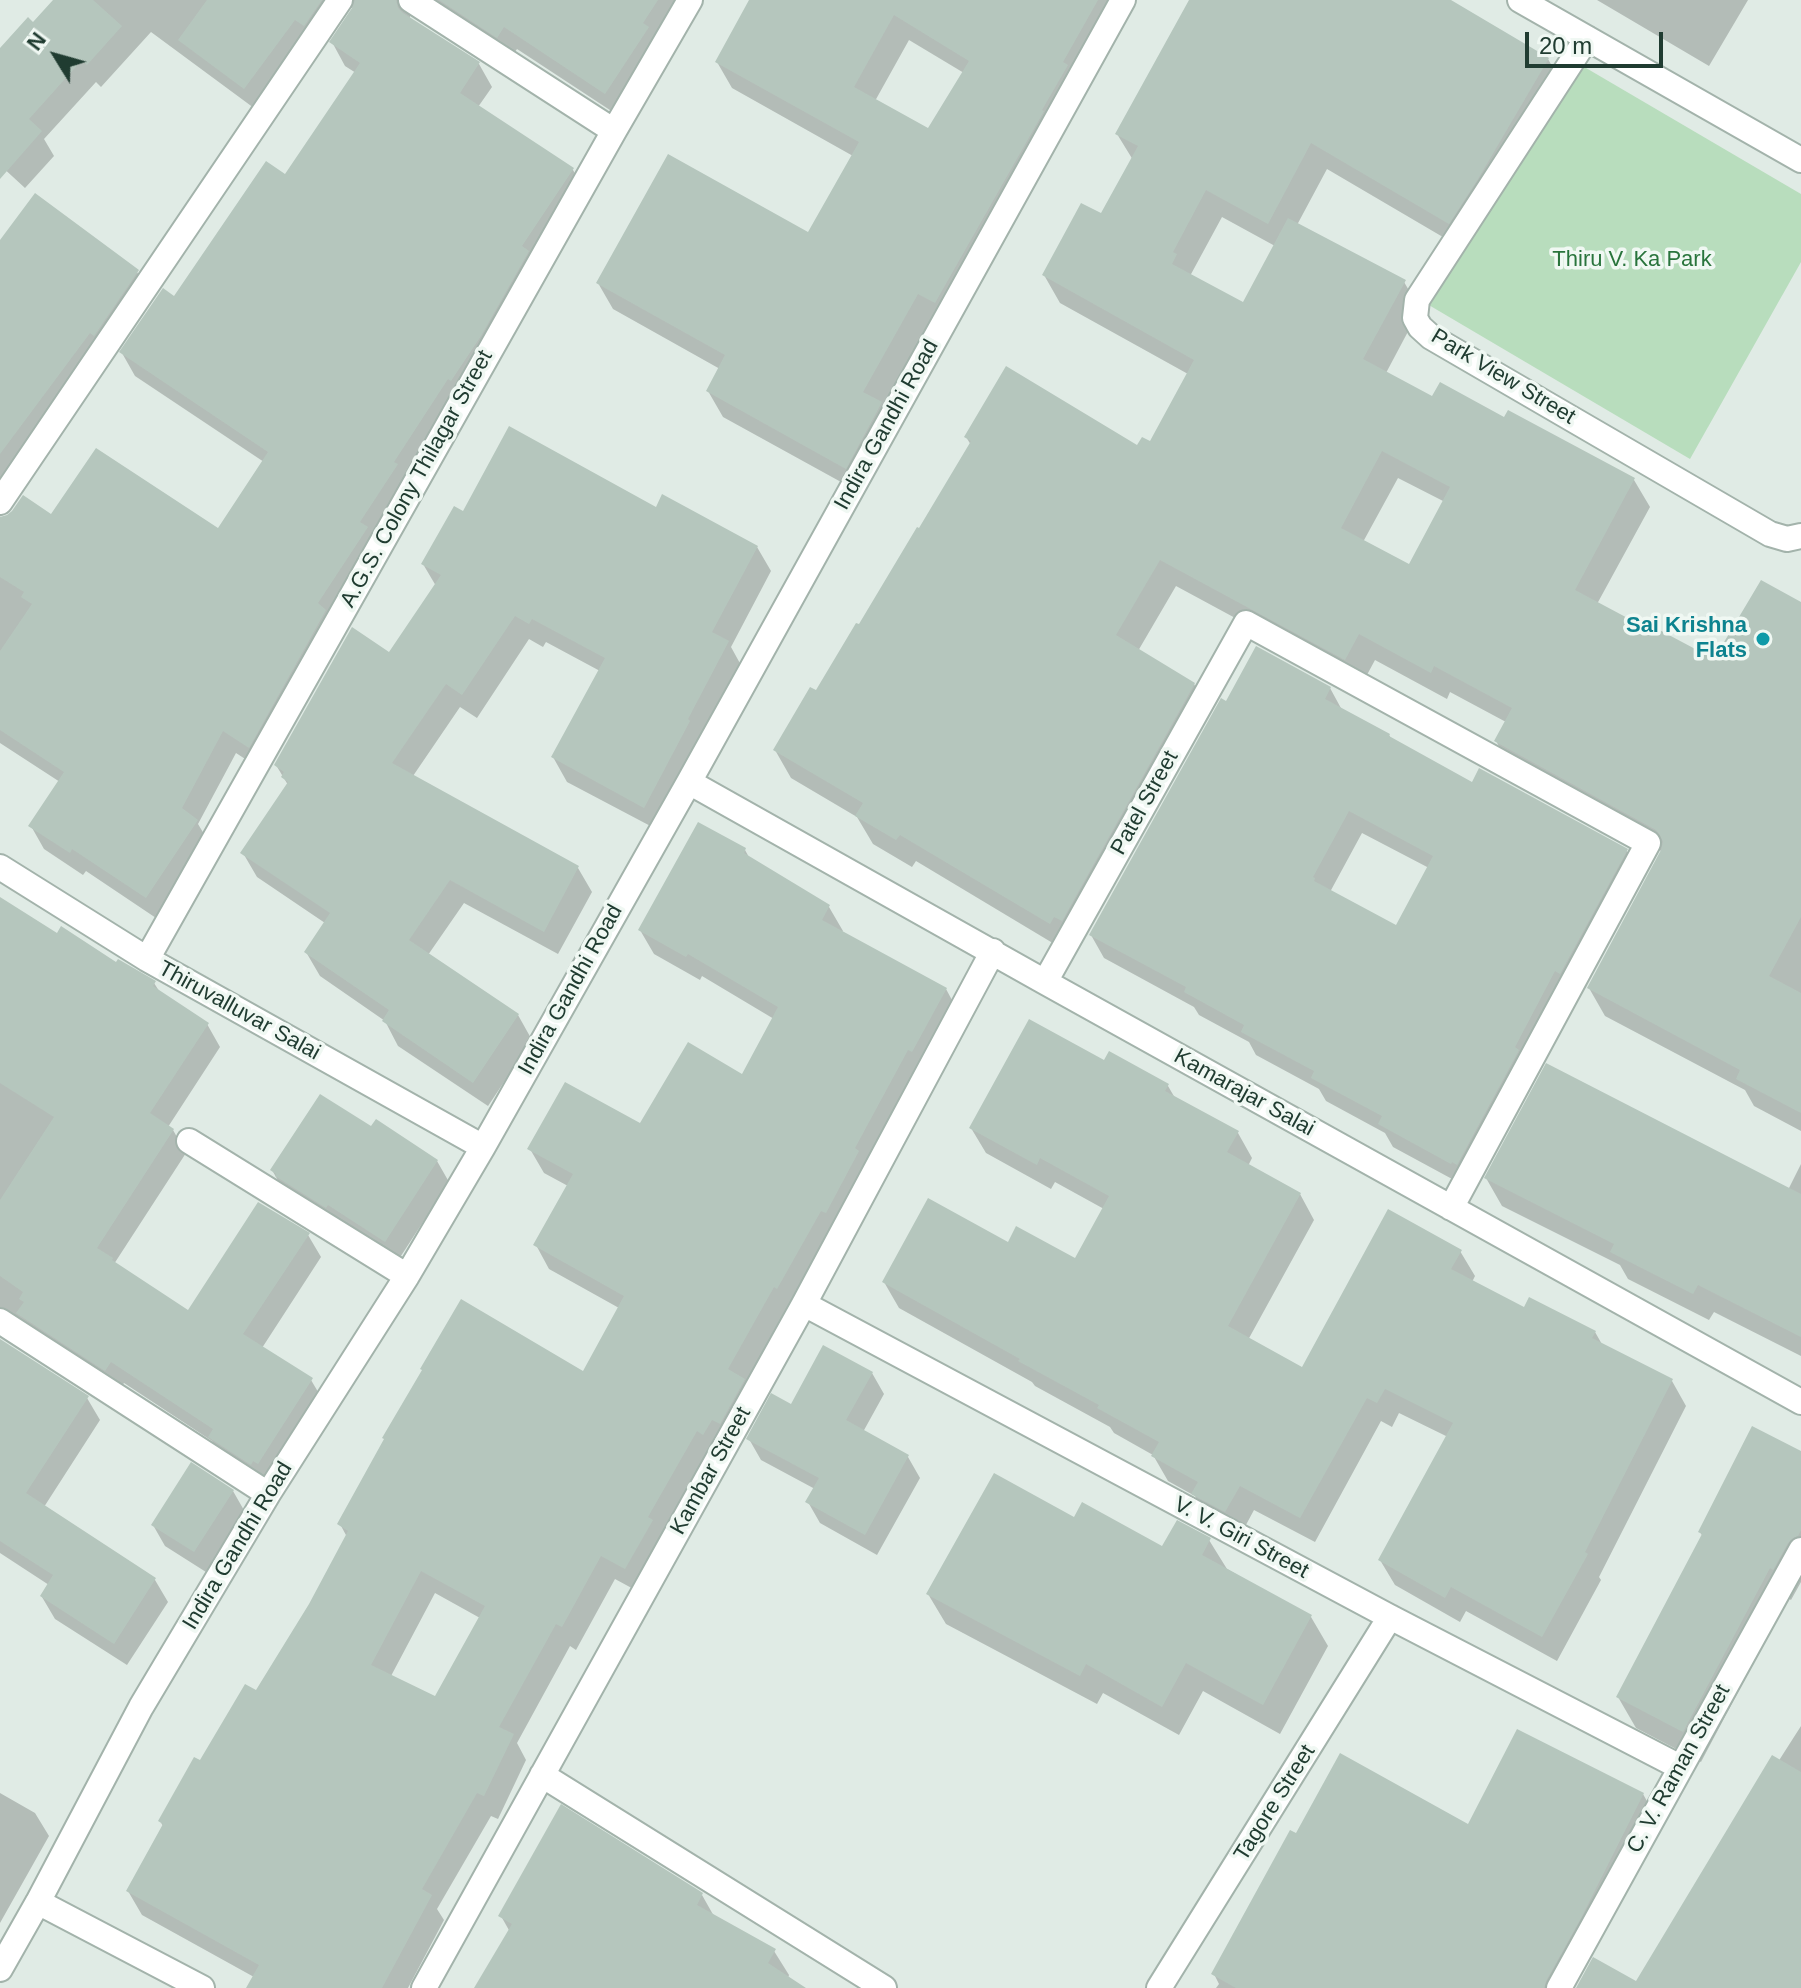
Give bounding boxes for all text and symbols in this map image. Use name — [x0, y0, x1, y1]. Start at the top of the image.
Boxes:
north arrow — [16, 16, 96, 96]
scale bar — [1529, 16, 1667, 66]
text: N — [22, 27, 51, 55]
text: 20 m — [1539, 32, 1592, 59]
park label: Thiru V. Ka Park — [1552, 247, 1712, 273]
street label: Park View Street — [1426, 324, 1580, 430]
street label: Indira Gandhi Road — [829, 335, 945, 515]
street label: A.G.S. Colony Thilagar Street — [335, 346, 499, 612]
place label: Sai Krishna Flats — [1626, 613, 1747, 664]
marker: Sai Krishna Flats — [1754, 630, 1772, 648]
street label: Patel Street — [1106, 746, 1184, 860]
street label: Indira Gandhi Road — [513, 900, 629, 1080]
street label: Thiruvalluvar Salai — [153, 956, 325, 1066]
street label: Kamarajar Salai — [1169, 1044, 1319, 1142]
street label: Kambar Street — [665, 1403, 757, 1539]
street label: Indira Gandhi Road — [178, 1457, 298, 1635]
street label: V. V. Giri Street — [1169, 1491, 1313, 1585]
street label: C. V. Raman Street — [1622, 1680, 1736, 1858]
street label: Tagore Street — [1229, 1740, 1321, 1866]

